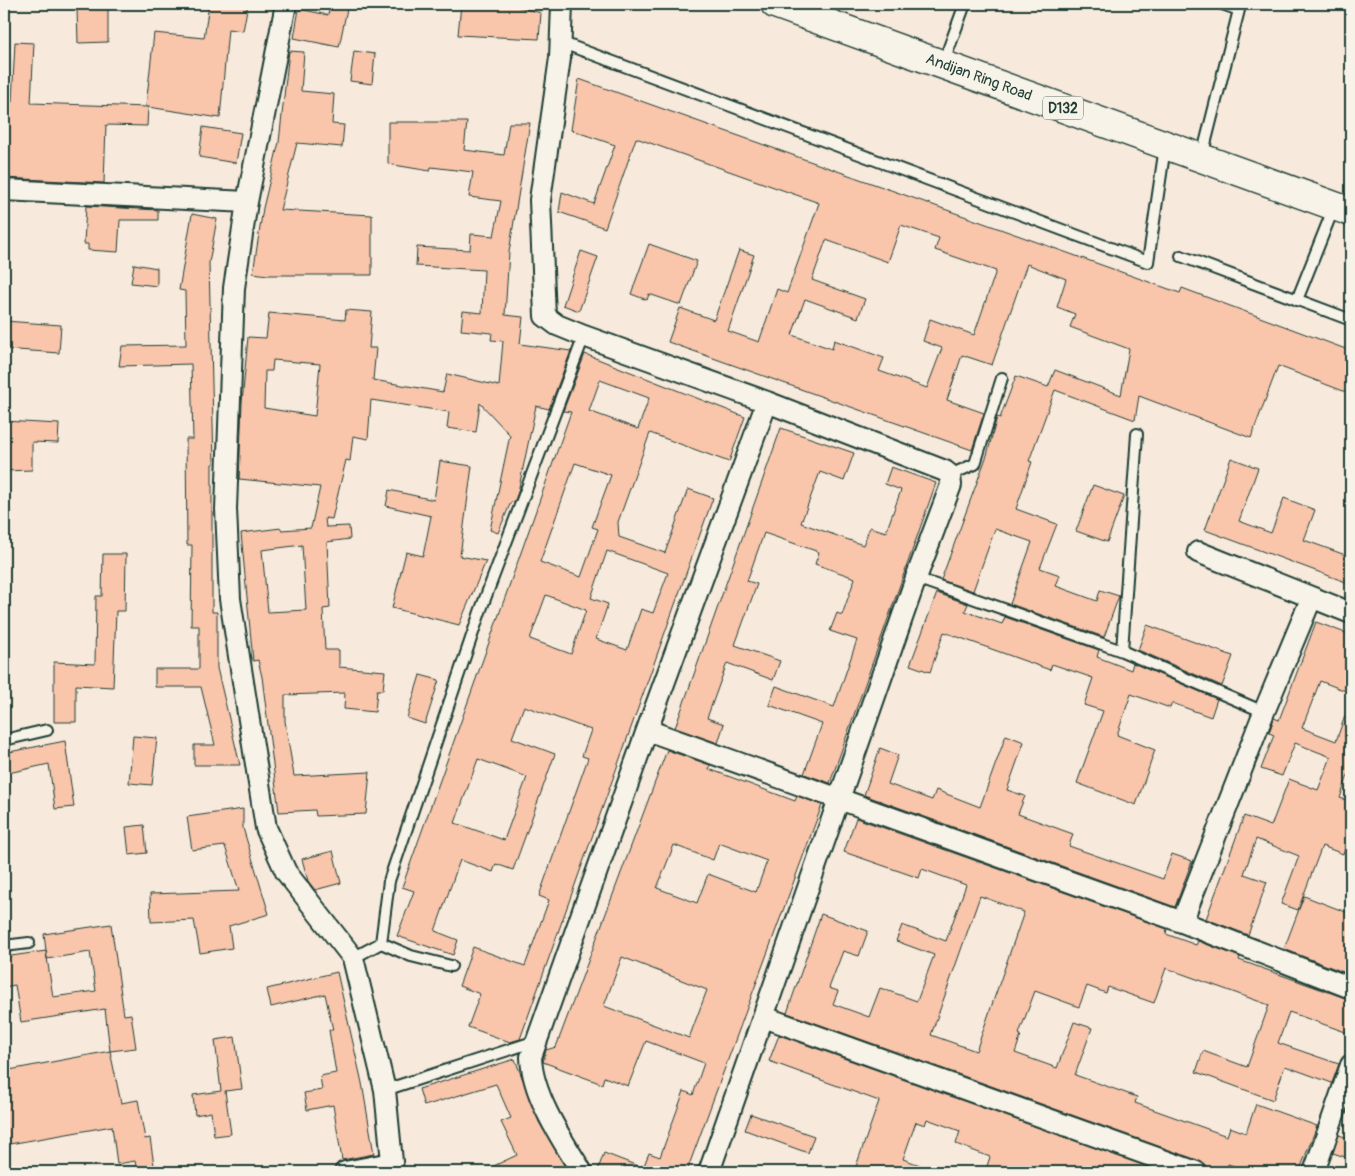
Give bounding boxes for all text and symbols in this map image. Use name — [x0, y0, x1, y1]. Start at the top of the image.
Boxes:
street label: Andijan Ring Road — [923, 49, 1035, 106]
road number: D132 — [1043, 96, 1083, 120]

